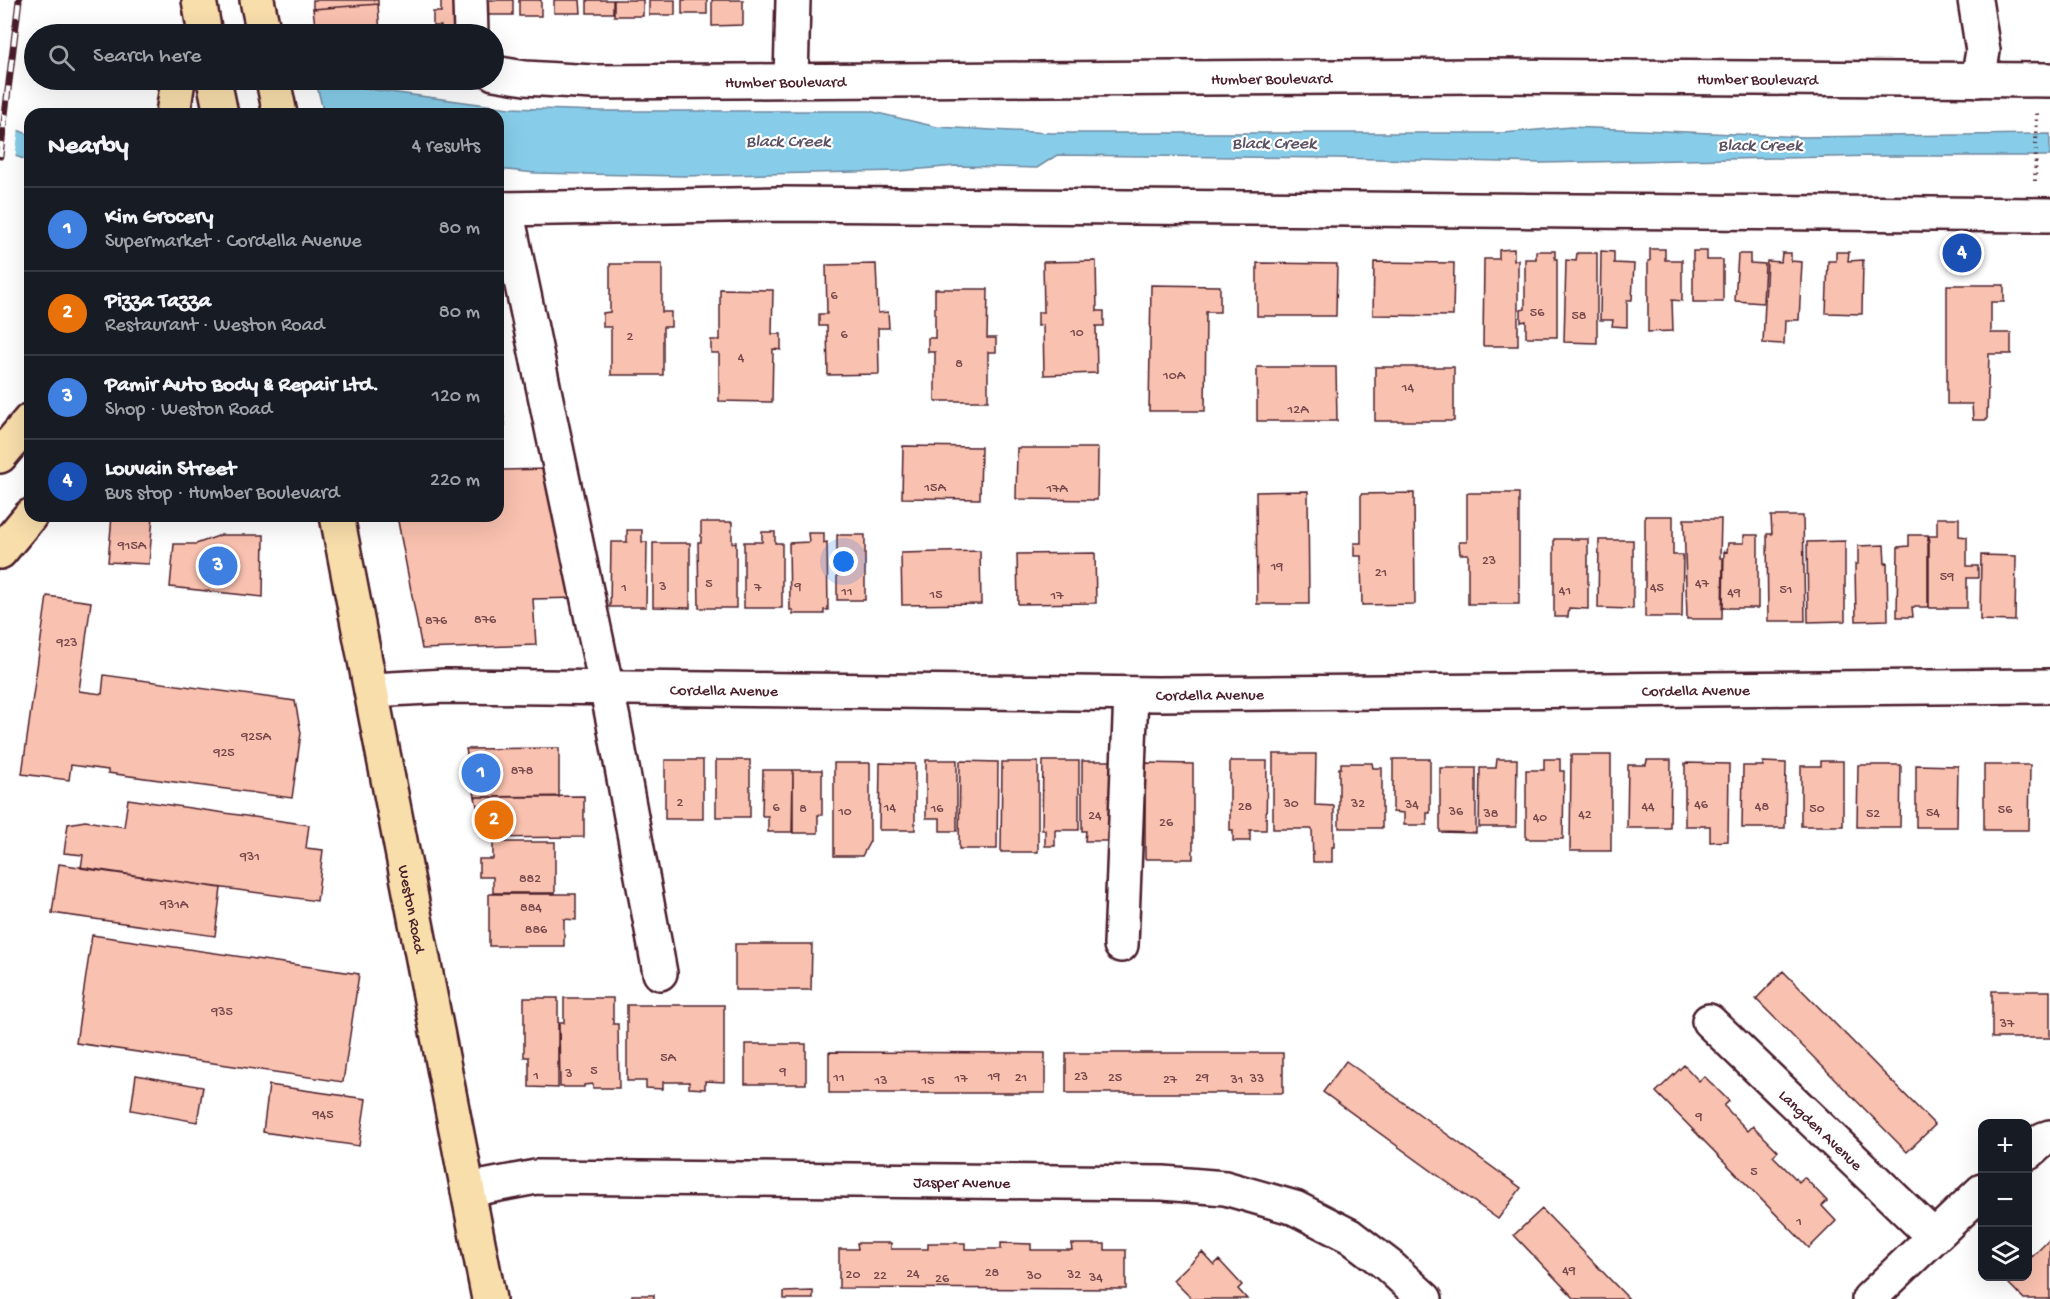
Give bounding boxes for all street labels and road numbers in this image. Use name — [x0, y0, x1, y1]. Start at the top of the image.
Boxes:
street label: Humber Boulevard — [1211, 71, 1334, 91]
street label: Humber Boulevard — [1697, 72, 1820, 91]
street label: Humber Boulevard — [725, 74, 848, 94]
street label: Cordella Avenue — [670, 683, 779, 703]
street label: Cordella Avenue — [1642, 683, 1751, 703]
street label: Cordella Avenue — [1156, 687, 1265, 707]
street label: Weston Road — [392, 864, 428, 956]
street label: Langden Avenue — [1773, 1087, 1865, 1177]
street label: Jasper Avenue — [913, 1175, 1011, 1195]

